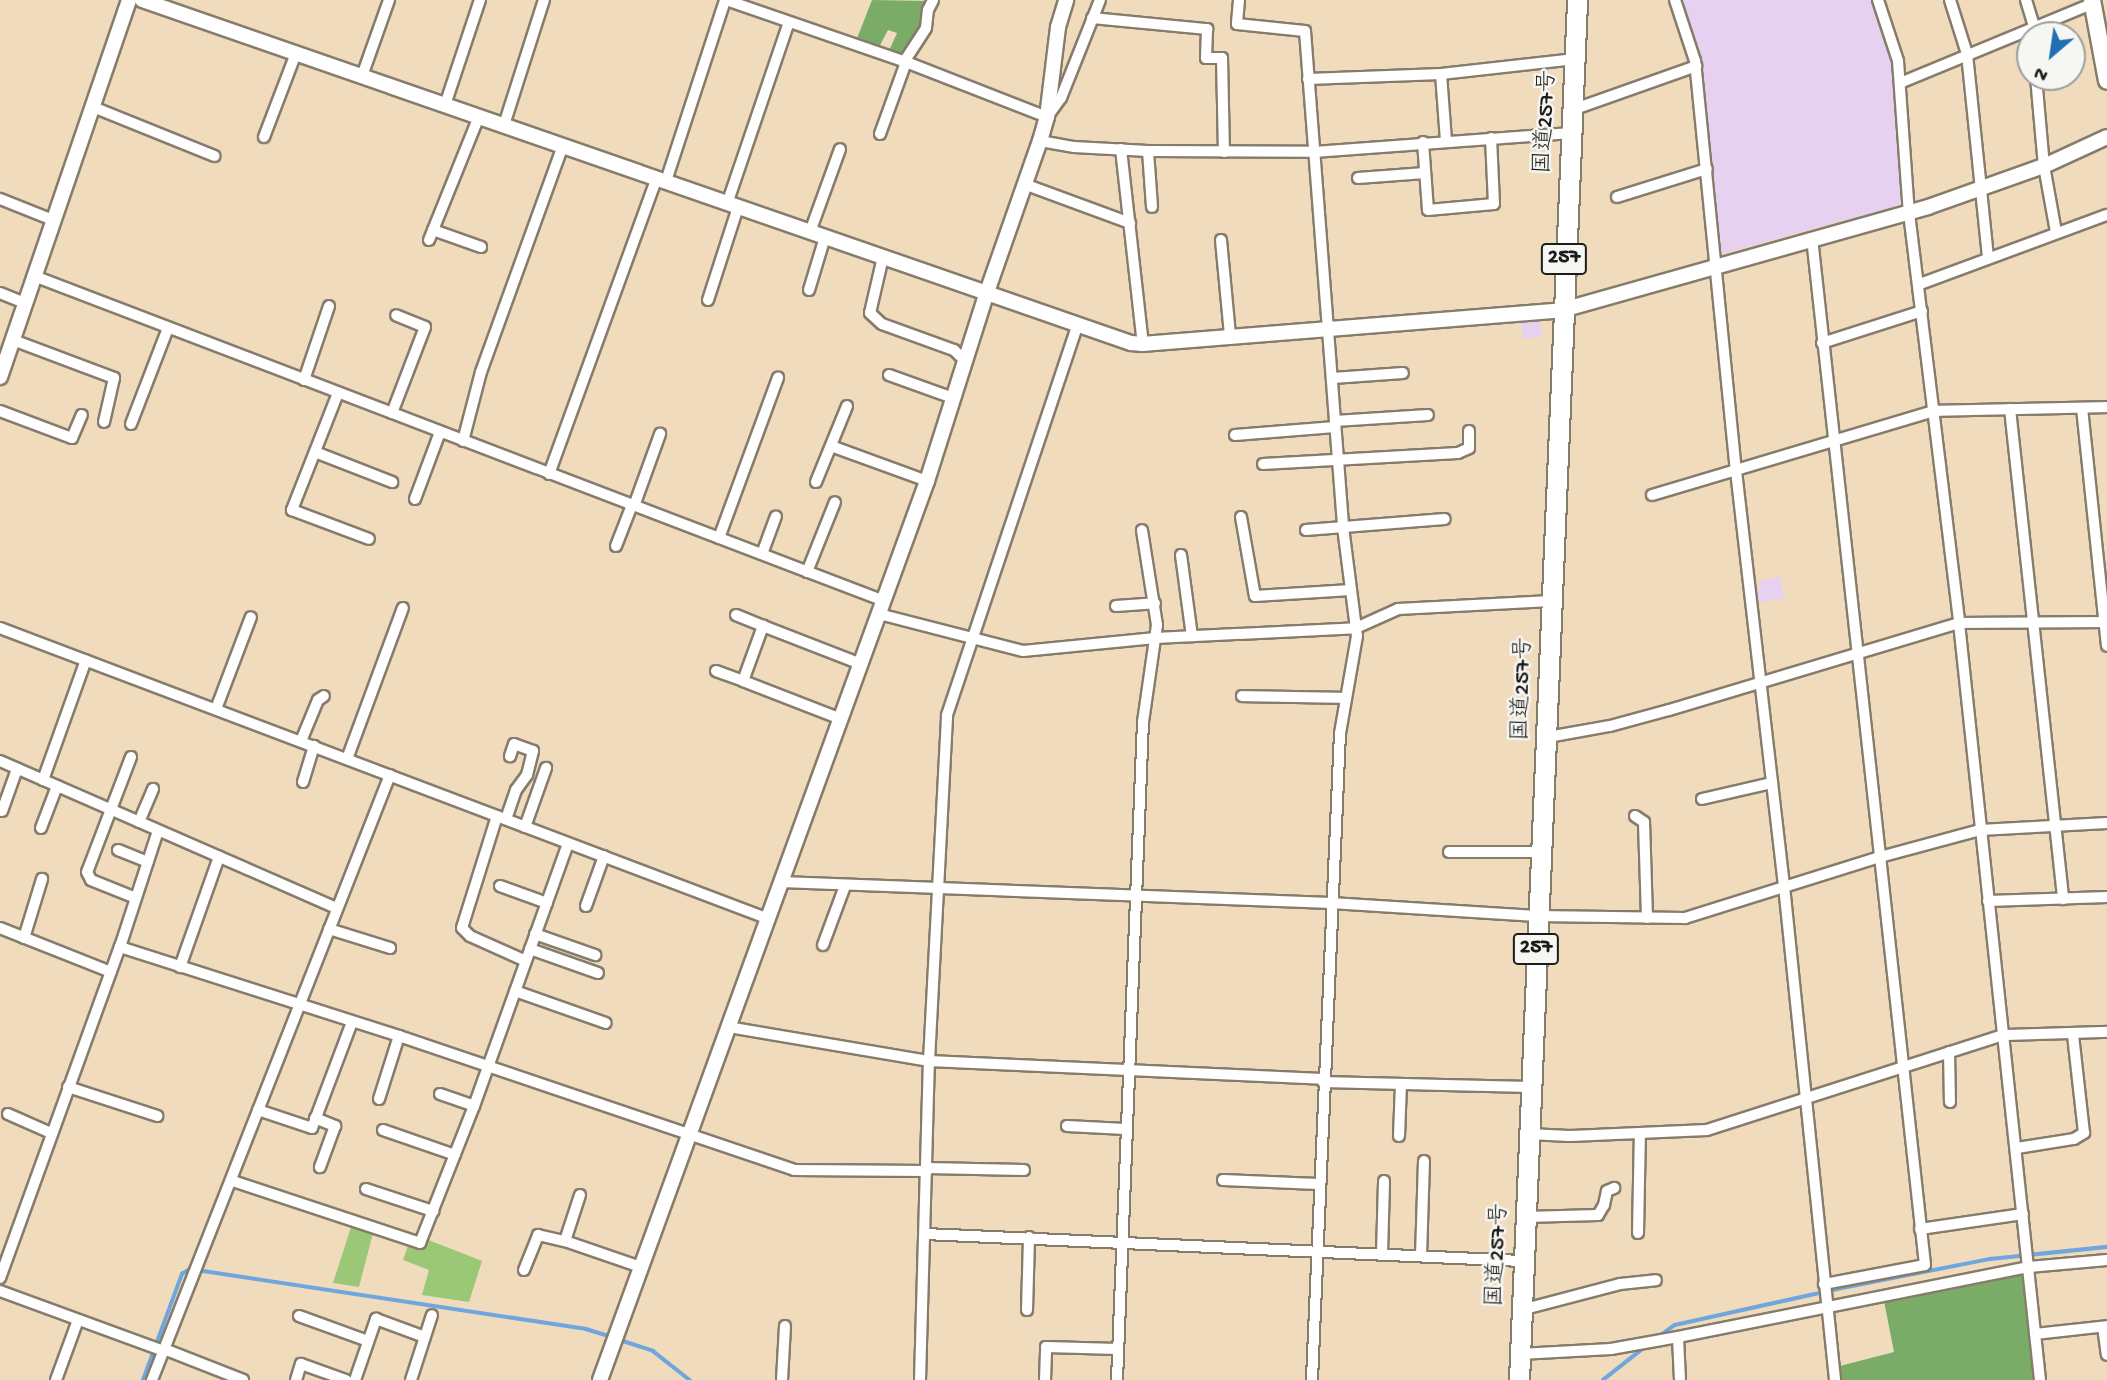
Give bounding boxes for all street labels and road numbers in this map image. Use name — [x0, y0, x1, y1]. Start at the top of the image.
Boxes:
street label: 国道257号 — [1530, 69, 1564, 175]
road number: 257 — [1540, 242, 1588, 276]
street label: 国道257号 — [1508, 636, 1540, 742]
road number: 257 — [1512, 932, 1560, 967]
street label: 国道257号 — [1482, 1202, 1516, 1308]

